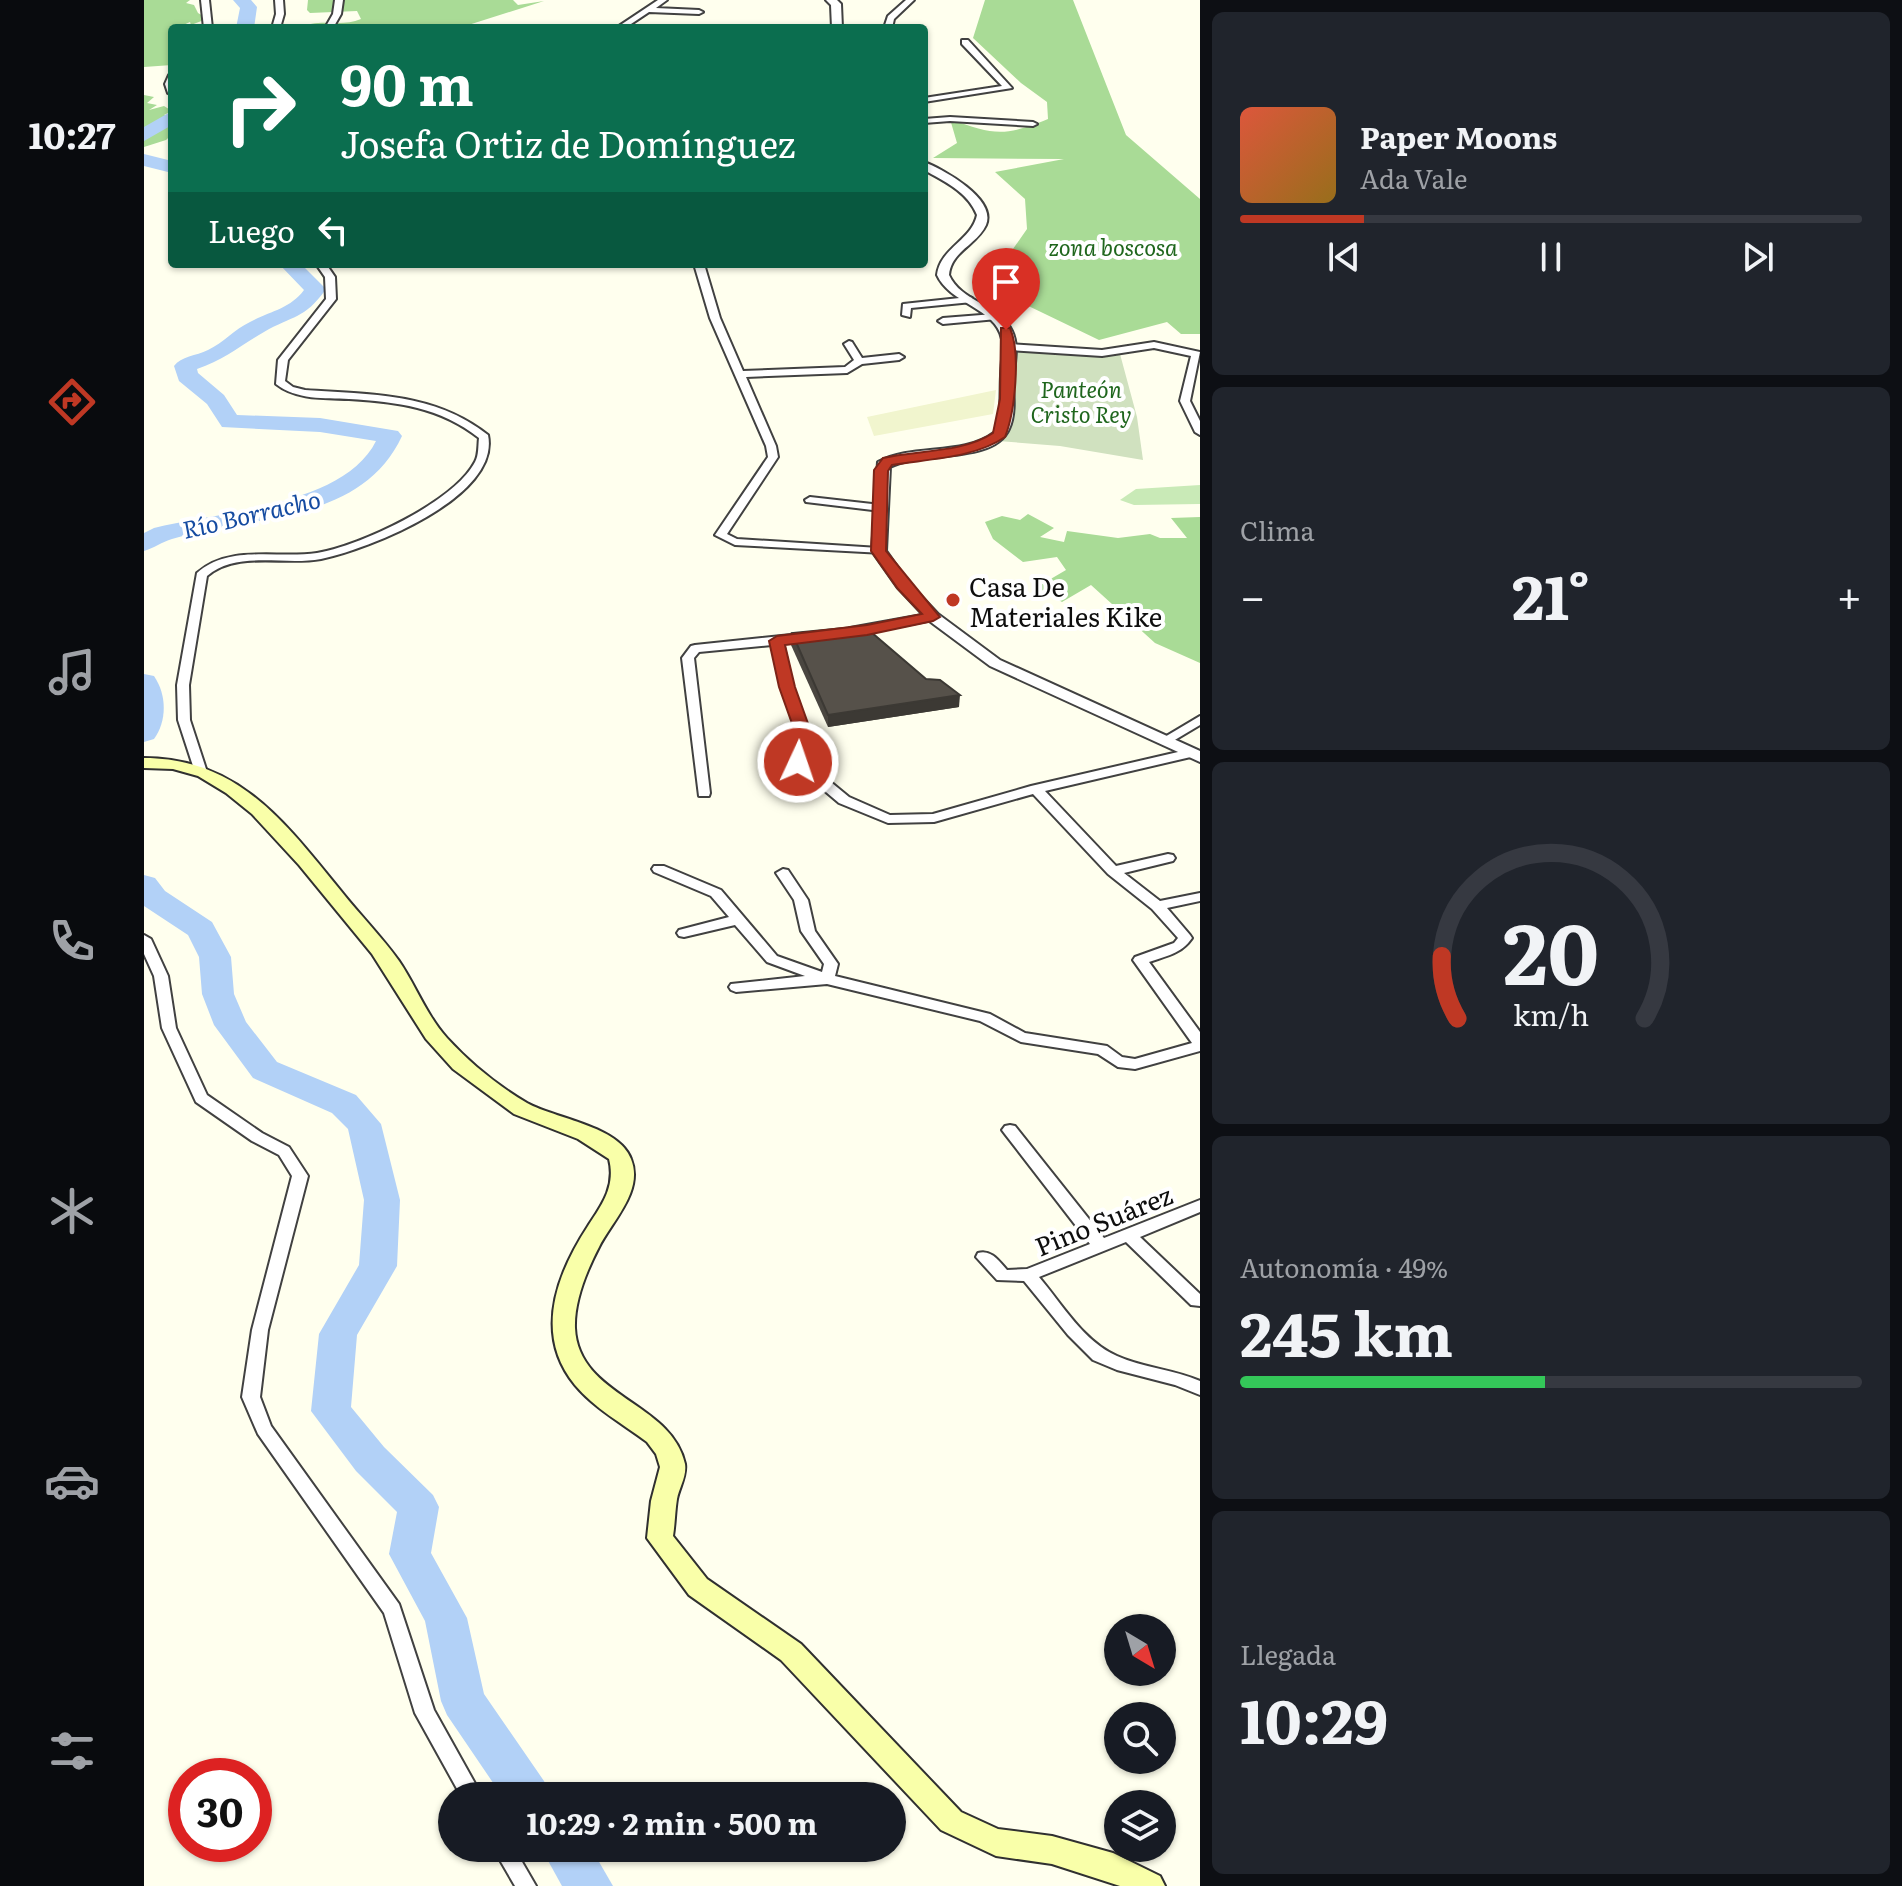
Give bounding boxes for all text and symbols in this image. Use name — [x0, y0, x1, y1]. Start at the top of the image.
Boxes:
text: 90 m — [340, 40, 474, 123]
icon: right — [208, 56, 312, 160]
text: 10:27 — [28, 107, 116, 160]
text: Paper Moons — [1360, 114, 1557, 158]
text: Josefa Ortiz de Domínguez — [340, 116, 795, 169]
text: Ada Vale — [1360, 158, 1467, 197]
text: Luego — [208, 208, 295, 252]
icon: left — [311, 208, 355, 252]
park label: zona boscosa — [1048, 230, 1178, 263]
icon: previous — [1322, 235, 1366, 279]
icon: pause — [1529, 235, 1573, 279]
icon: next — [1736, 235, 1780, 279]
pin — [972, 248, 1040, 330]
icon: arrive — [984, 260, 1028, 304]
park label: Panteón Cristo Rey — [1030, 372, 1132, 430]
icon: directions — [44, 374, 100, 430]
water label: Río Borracho — [178, 480, 324, 546]
text: Clima — [1240, 510, 1315, 549]
text: 21° — [1512, 549, 1590, 638]
text: − — [1240, 561, 1266, 627]
text: + — [1836, 561, 1862, 627]
place label: Casa De Materiales Kike — [969, 566, 1162, 635]
marker: Casa De Materiales Kike — [944, 591, 962, 609]
icon: music — [44, 644, 100, 700]
position arrow — [756, 720, 840, 804]
text: 20 — [1503, 887, 1599, 1011]
icon: phone — [44, 913, 100, 969]
text: km/h — [1513, 992, 1589, 1035]
street label: Pino Suárez — [1028, 1174, 1178, 1264]
icon: climate — [44, 1183, 100, 1239]
text: Autonomía · 49% — [1240, 1247, 1448, 1286]
text: 245 km — [1240, 1286, 1453, 1375]
icon: car — [44, 1453, 100, 1509]
north arrow — [1104, 1614, 1176, 1686]
map controls — [1104, 1614, 1176, 1862]
text: Llegada — [1240, 1634, 1336, 1673]
text: 10:29 — [1240, 1673, 1388, 1762]
button: search — [1104, 1702, 1176, 1774]
icon: filters — [44, 1723, 100, 1779]
speed limit sign: 30 — [168, 1758, 272, 1862]
button: layers — [1104, 1790, 1176, 1862]
text: 10:29 · 2 min · 500 m — [527, 1800, 817, 1844]

